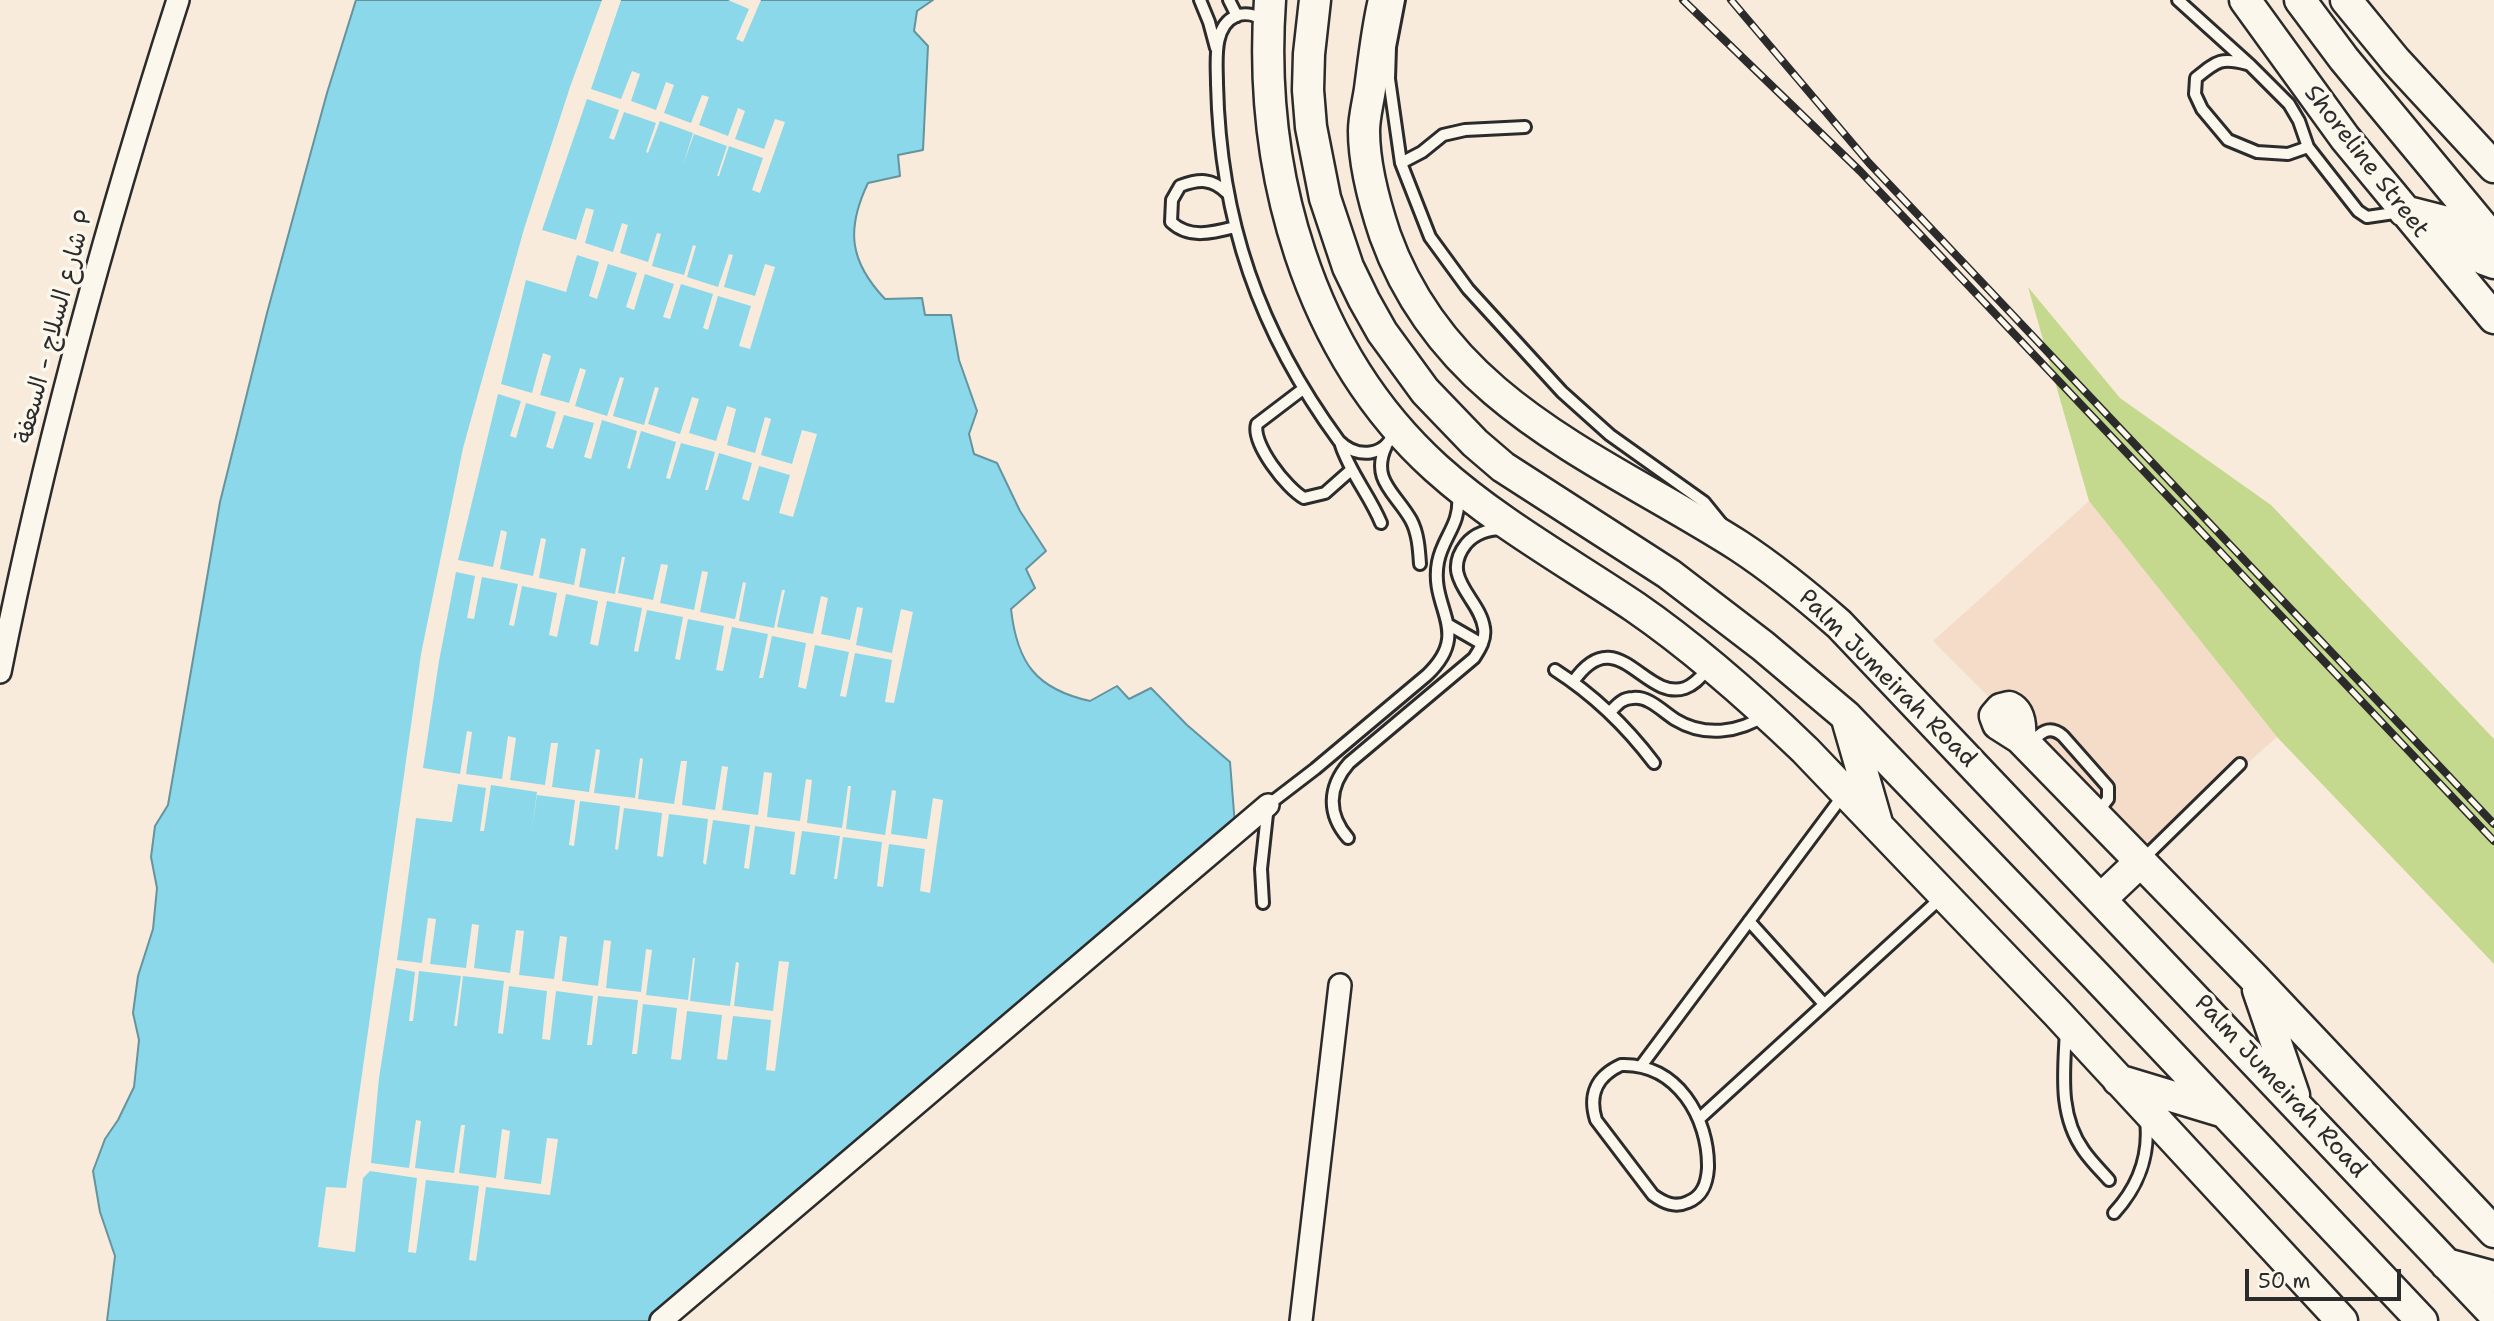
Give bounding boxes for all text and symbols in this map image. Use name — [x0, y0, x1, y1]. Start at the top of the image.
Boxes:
street label: Shoreline Street — [2297, 80, 2435, 244]
street label: شارع السلاج - السعفة P — [10, 207, 100, 447]
street label: Palm Jumeirah Road — [1792, 584, 1982, 774]
street label: Palm Jumeirah Road — [2188, 989, 2372, 1185]
scale bar — [2249, 1254, 2405, 1298]
text: 50 m — [2258, 1267, 2311, 1295]

